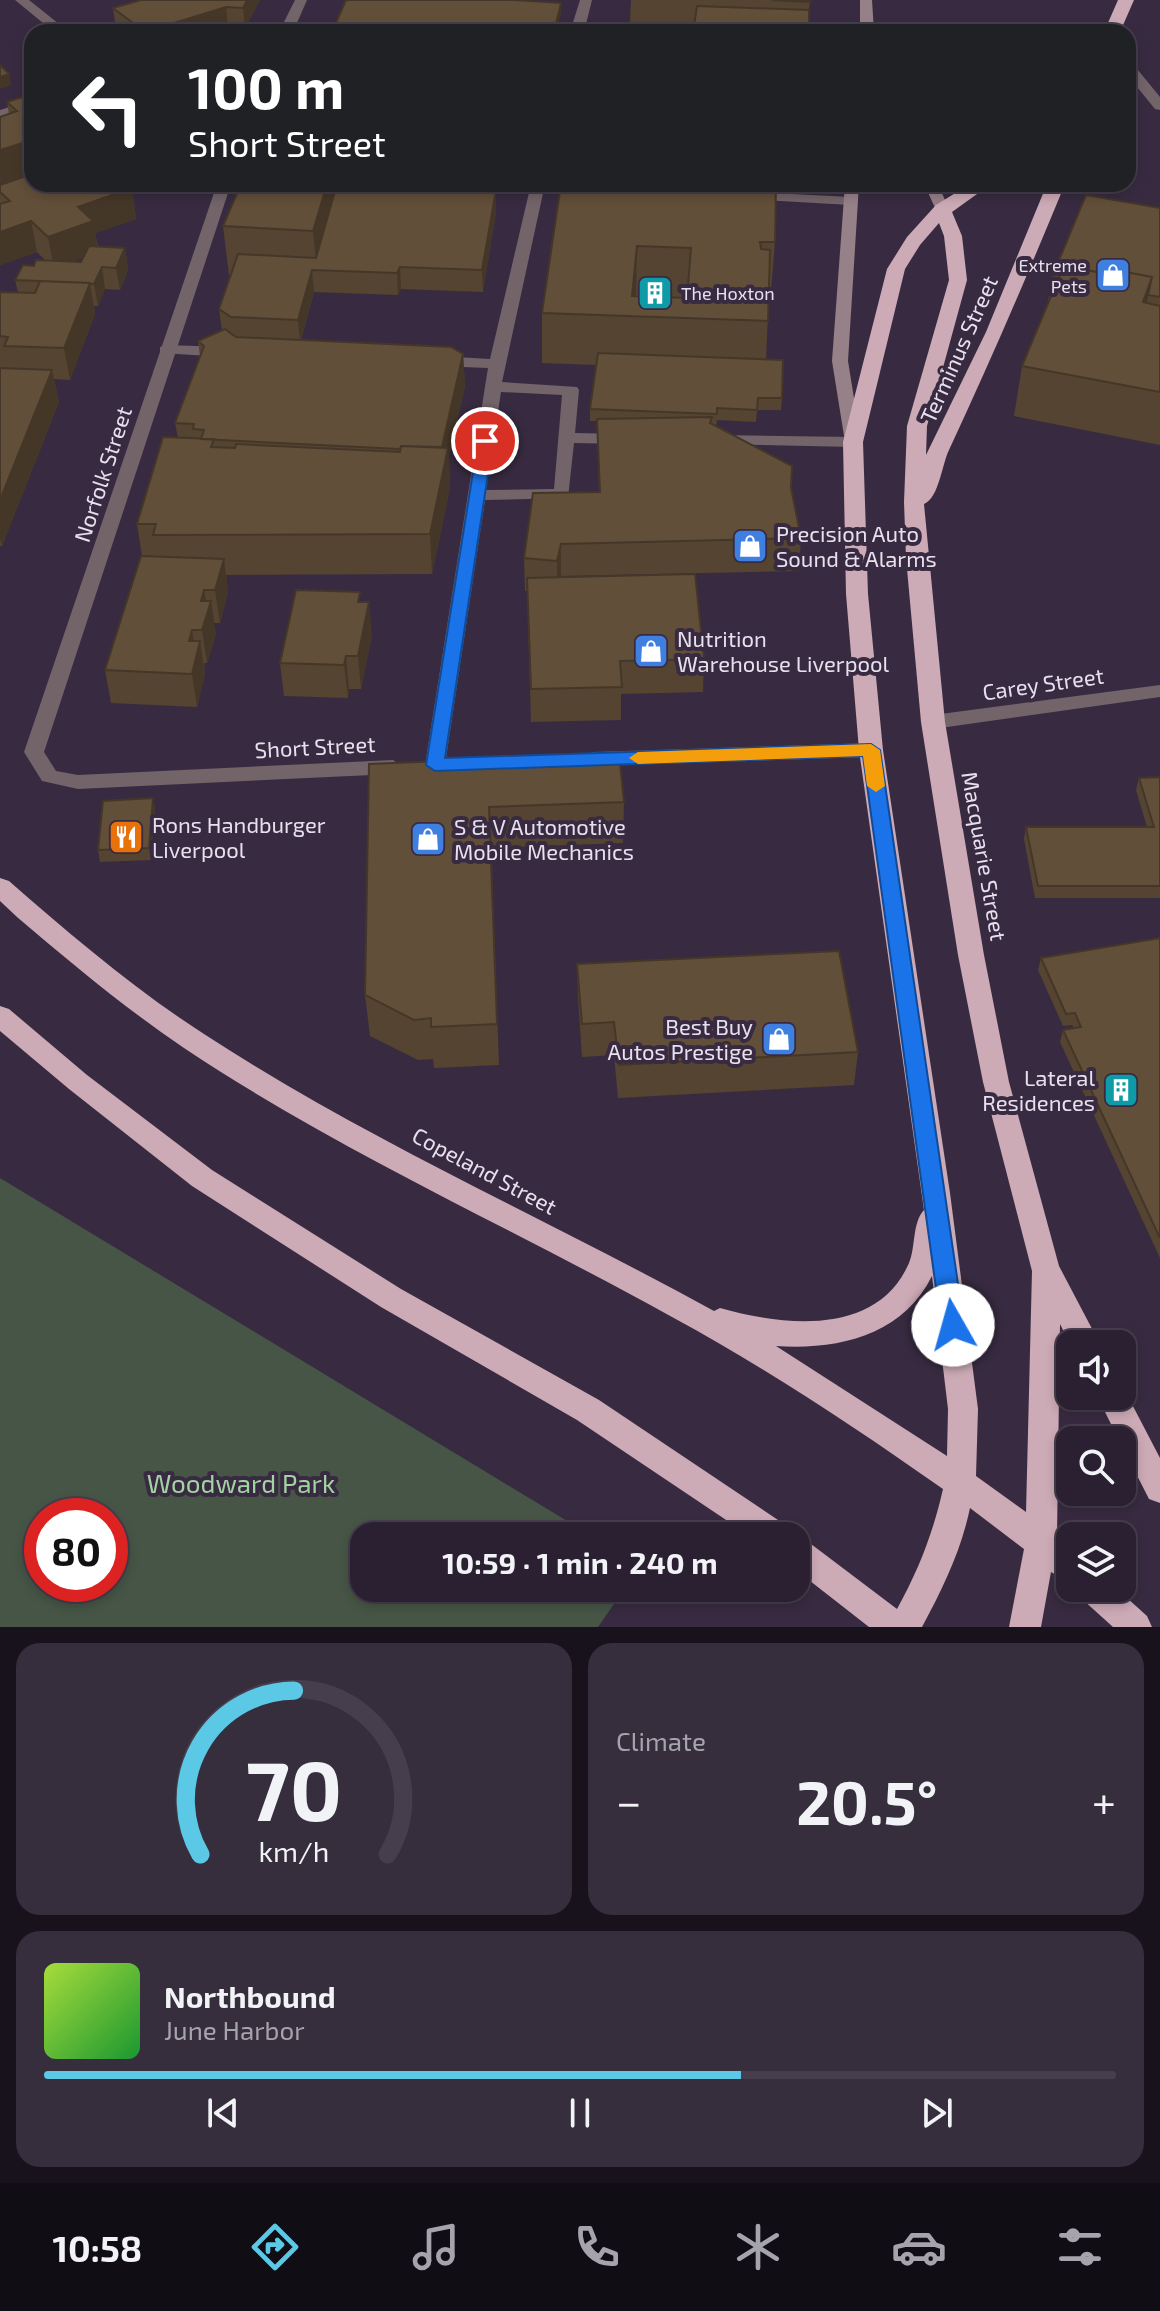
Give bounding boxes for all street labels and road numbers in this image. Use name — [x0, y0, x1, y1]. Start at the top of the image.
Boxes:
street label: Terminus Street — [914, 271, 1002, 427]
street label: Norfolk Street — [68, 403, 136, 545]
street label: Carey Street — [981, 662, 1105, 704]
street label: Short Street — [254, 730, 376, 762]
street label: Macquarie Street — [957, 769, 1013, 943]
street label: Copeland Street — [408, 1121, 562, 1219]

